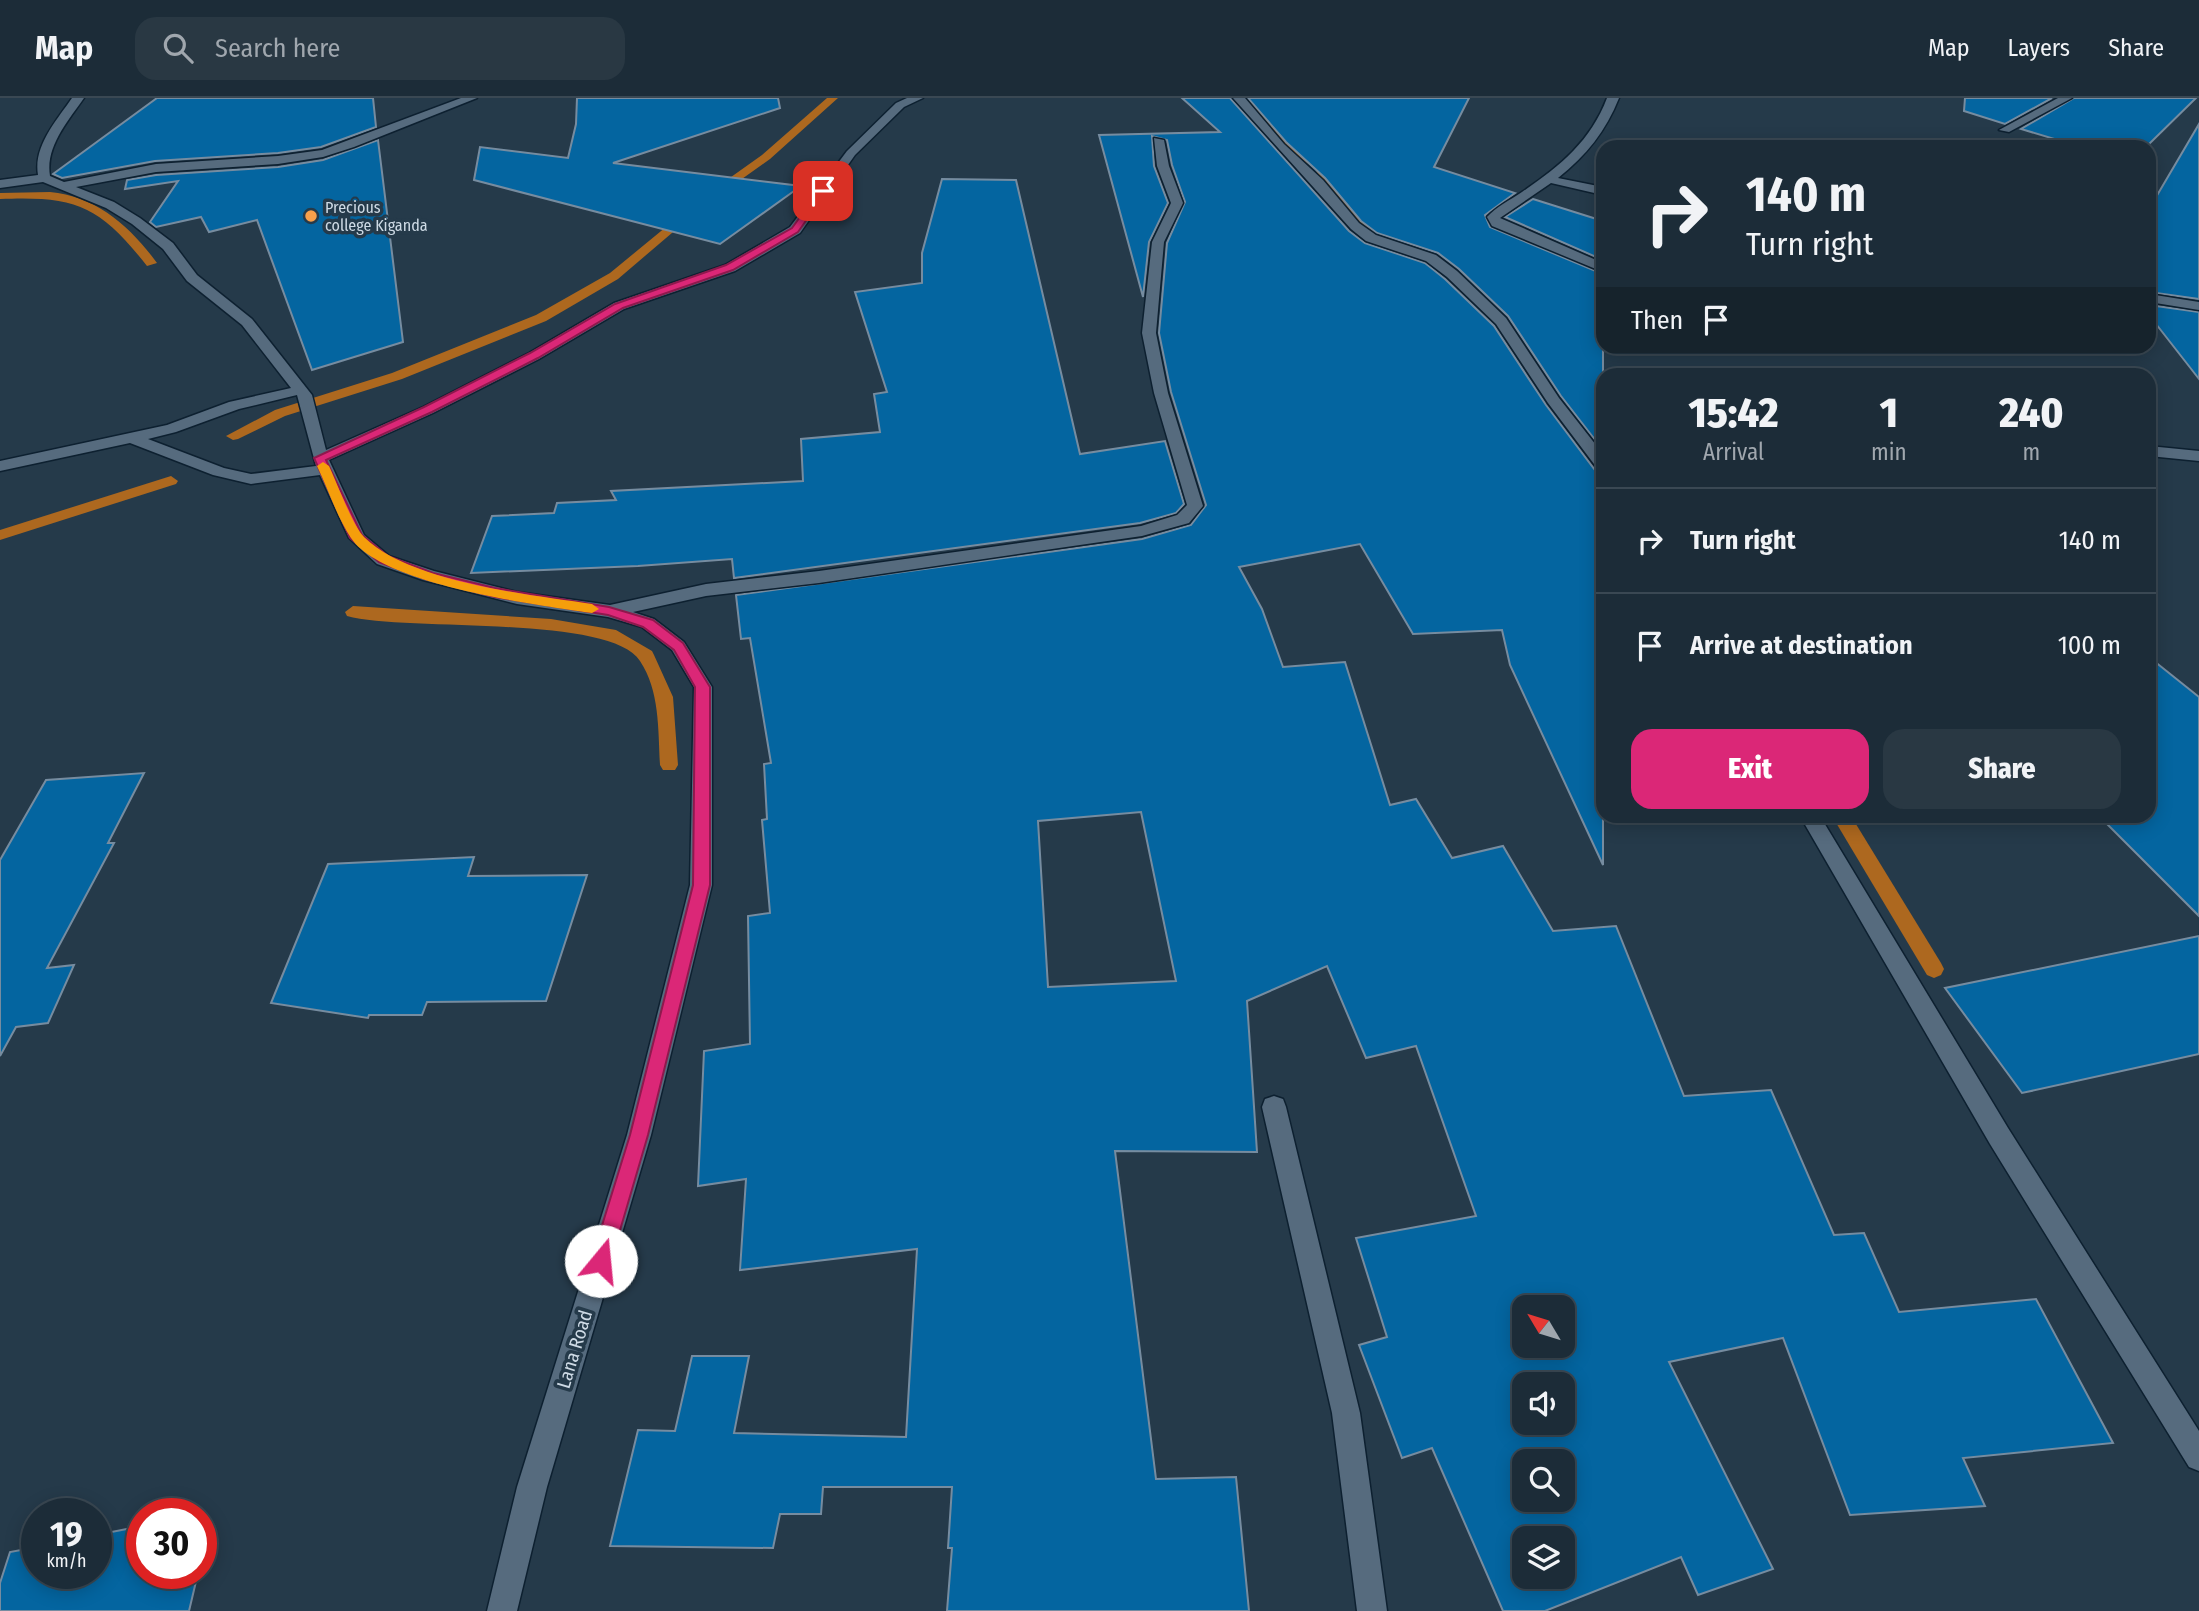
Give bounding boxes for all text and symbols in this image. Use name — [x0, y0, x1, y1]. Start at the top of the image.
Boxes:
search box — [135, 17, 625, 80]
text: Map — [35, 28, 93, 68]
icon: search — [159, 29, 197, 67]
text: Search here — [215, 33, 340, 64]
text: Map — [1928, 34, 1970, 62]
text: Layers — [2008, 34, 2070, 62]
text: Share — [2108, 34, 2164, 62]
pin — [793, 161, 853, 221]
text: 140 m — [1746, 165, 1866, 224]
icon: right — [1631, 168, 1722, 259]
icon: arrive — [804, 172, 842, 210]
place label: Precious college Kiganda — [325, 198, 428, 235]
marker: Precious college Kiganda — [303, 208, 319, 224]
text: Turn right — [1746, 225, 1873, 263]
icon: arrive — [1697, 301, 1735, 339]
text: Then — [1631, 305, 1683, 336]
text: 15:42 — [1689, 388, 1779, 438]
text: 1 — [1880, 388, 1898, 438]
text: 240 — [1999, 388, 2063, 438]
text: Arrival — [1703, 438, 1764, 466]
text: min — [1871, 438, 1907, 466]
text: m — [2022, 438, 2040, 466]
icon: right — [1631, 522, 1669, 560]
text: Turn right — [1690, 525, 1796, 556]
text: 140 m — [2059, 525, 2121, 556]
icon: arrive — [1631, 627, 1669, 665]
text: Arrive at destination — [1690, 630, 1913, 661]
text: 100 m — [2058, 630, 2121, 661]
button: Exit — [1631, 729, 1869, 809]
button: Share — [1883, 729, 2121, 809]
position arrow — [564, 1224, 638, 1298]
north arrow — [1512, 1295, 1575, 1358]
map controls — [1512, 1295, 1575, 1589]
street label: Lana Road — [552, 1307, 597, 1391]
button: sound — [1512, 1372, 1575, 1435]
button: search — [1512, 1449, 1575, 1512]
speed limit sign: 30 — [126, 1498, 217, 1589]
text: 19 — [50, 1513, 83, 1555]
button: layers — [1512, 1526, 1575, 1589]
text: km/h — [46, 1550, 87, 1572]

